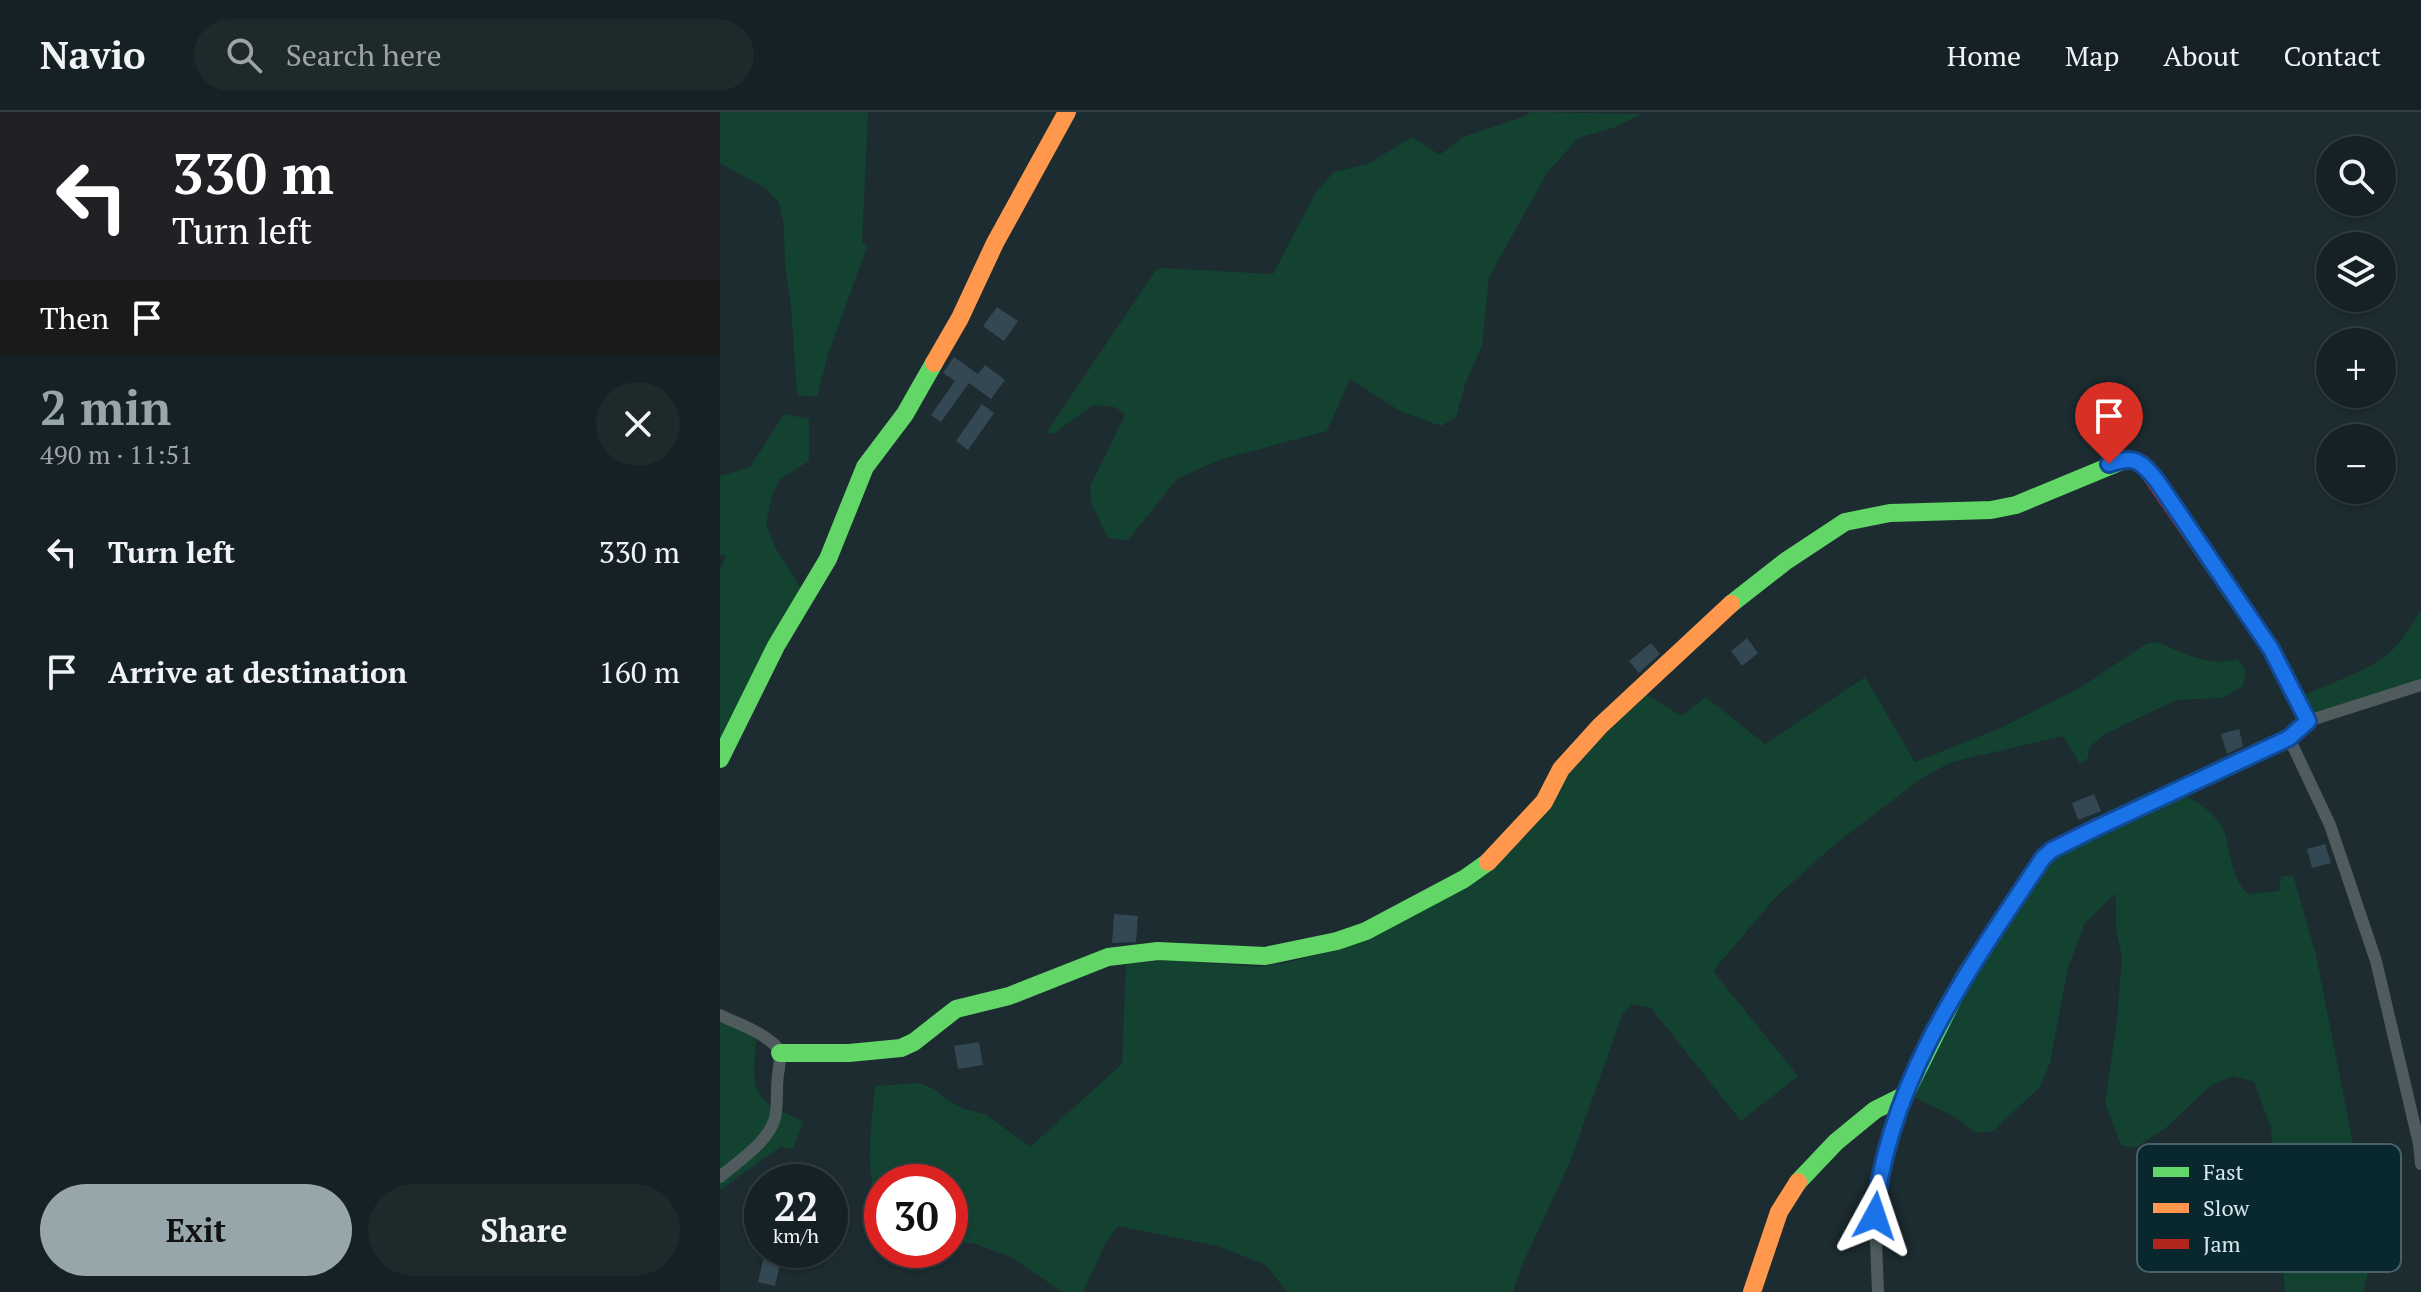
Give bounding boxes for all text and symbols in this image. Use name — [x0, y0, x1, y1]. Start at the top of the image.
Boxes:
search box — [194, 19, 754, 91]
text: Navio — [40, 30, 146, 80]
icon: search — [222, 33, 266, 77]
text: Search here — [286, 35, 442, 75]
text: Home — [1947, 37, 2021, 74]
text: Map — [2065, 37, 2119, 74]
text: About — [2163, 37, 2240, 74]
text: Contact — [2284, 37, 2381, 74]
text: 330 m — [172, 136, 334, 210]
map controls — [2316, 136, 2396, 504]
button: search — [2316, 136, 2396, 216]
icon: left — [40, 144, 144, 248]
text: Turn left — [172, 207, 312, 254]
button: layers — [2316, 232, 2396, 312]
icon: arrive — [125, 296, 169, 340]
text: Then — [40, 298, 109, 338]
button: + — [2316, 328, 2396, 408]
text: 2 min — [40, 375, 171, 439]
button: close — [596, 382, 680, 466]
pin — [2075, 382, 2143, 464]
icon: arrive — [2087, 394, 2131, 438]
button: − — [2316, 424, 2396, 504]
text: 490 m · 11:51 — [40, 437, 193, 471]
icon: left — [40, 530, 84, 574]
text: Turn left — [108, 532, 235, 572]
text: 330 m — [599, 532, 680, 572]
icon: arrive — [40, 650, 84, 694]
text: Arrive at destination — [108, 652, 407, 692]
text: 160 m — [599, 652, 680, 692]
legend — [2137, 1144, 2401, 1272]
text: Fast — [2203, 1157, 2244, 1186]
speed limit sign: 30 — [864, 1164, 968, 1268]
position arrow — [1833, 1174, 1917, 1258]
text: 22 — [773, 1179, 819, 1232]
button: Exit — [40, 1184, 352, 1276]
button: Share — [368, 1184, 680, 1276]
text: Slow — [2203, 1193, 2250, 1222]
text: km/h — [773, 1222, 819, 1249]
text: Jam — [2203, 1229, 2241, 1258]

